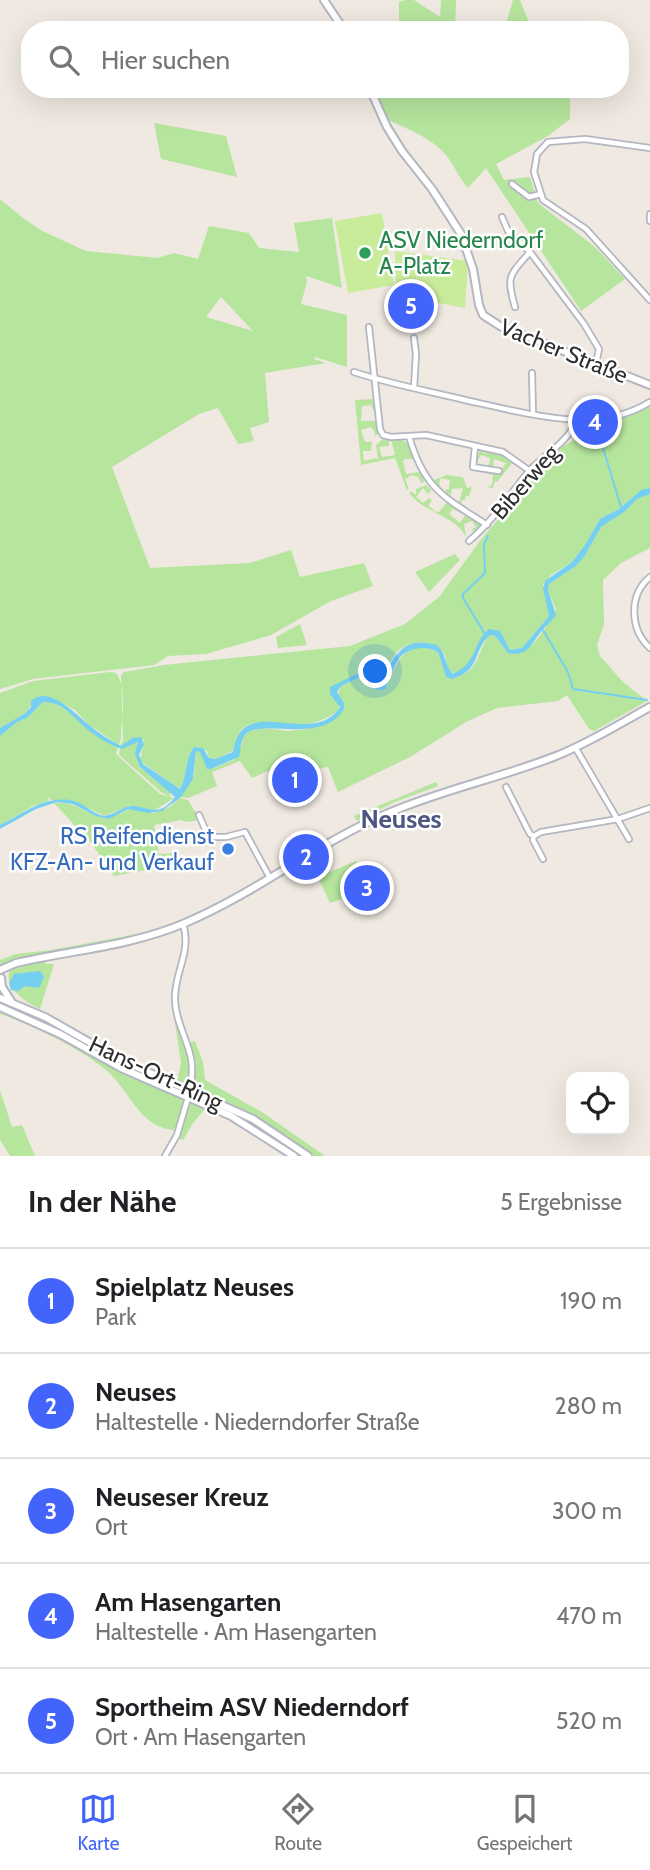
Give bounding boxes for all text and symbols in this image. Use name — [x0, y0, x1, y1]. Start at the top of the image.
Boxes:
search box — [21, 21, 629, 98]
icon: search — [45, 41, 83, 79]
text: Hier suchen — [101, 44, 230, 76]
place label: ASV Niederndorf A-Platz — [379, 226, 544, 280]
marker: ASV Niederndorf A-Platz — [357, 245, 373, 261]
pin: 5 — [388, 280, 434, 332]
street label: Vacher Straße — [496, 313, 632, 389]
pin: 4 — [572, 396, 618, 448]
street label: Biberweg — [485, 438, 565, 525]
your location — [358, 654, 392, 688]
pin: 1 — [272, 754, 318, 806]
district label: Neuses — [360, 803, 442, 835]
place label: RS Reifendienst KFZ-An- und Verkauf — [10, 822, 214, 876]
pin: 2 — [283, 831, 329, 883]
marker: RS Reifendienst KFZ-An- und Verkauf — [220, 841, 236, 857]
pin: 3 — [344, 862, 390, 914]
street label: Hans-Ort-Ring — [85, 1030, 228, 1116]
map controls — [566, 1072, 629, 1135]
button: locate — [566, 1072, 629, 1135]
text: In der Nähe — [28, 1183, 177, 1220]
text: 5 Ergebnisse — [500, 1188, 622, 1216]
text: Spielplatz Neuses — [95, 1271, 294, 1303]
text: 1 — [47, 1287, 55, 1315]
text: 190 m — [560, 1287, 622, 1315]
text: Park — [95, 1303, 136, 1331]
text: Neuses — [95, 1376, 176, 1408]
text: 2 — [45, 1392, 57, 1420]
text: 280 m — [555, 1392, 622, 1420]
text: Haltestelle · Niederndorfer Straße — [95, 1408, 420, 1436]
text: Neuseser Kreuz — [95, 1481, 269, 1513]
text: 3 — [45, 1497, 57, 1525]
text: 300 m — [552, 1497, 622, 1525]
text: Ort — [95, 1513, 128, 1541]
text: Am Hasengarten — [95, 1586, 281, 1618]
text: 4 — [44, 1602, 58, 1630]
text: 470 m — [556, 1602, 622, 1630]
text: Haltestelle · Am Hasengarten — [95, 1618, 377, 1646]
text: Sportheim ASV Niederndorf — [95, 1691, 409, 1723]
text: 5 — [45, 1707, 57, 1735]
text: 520 m — [556, 1707, 622, 1735]
text: Ort · Am Hasengarten — [95, 1723, 306, 1751]
tab: Karte — [77, 1790, 119, 1855]
tab: Route — [274, 1790, 322, 1855]
tab: Gespeichert — [477, 1790, 573, 1855]

